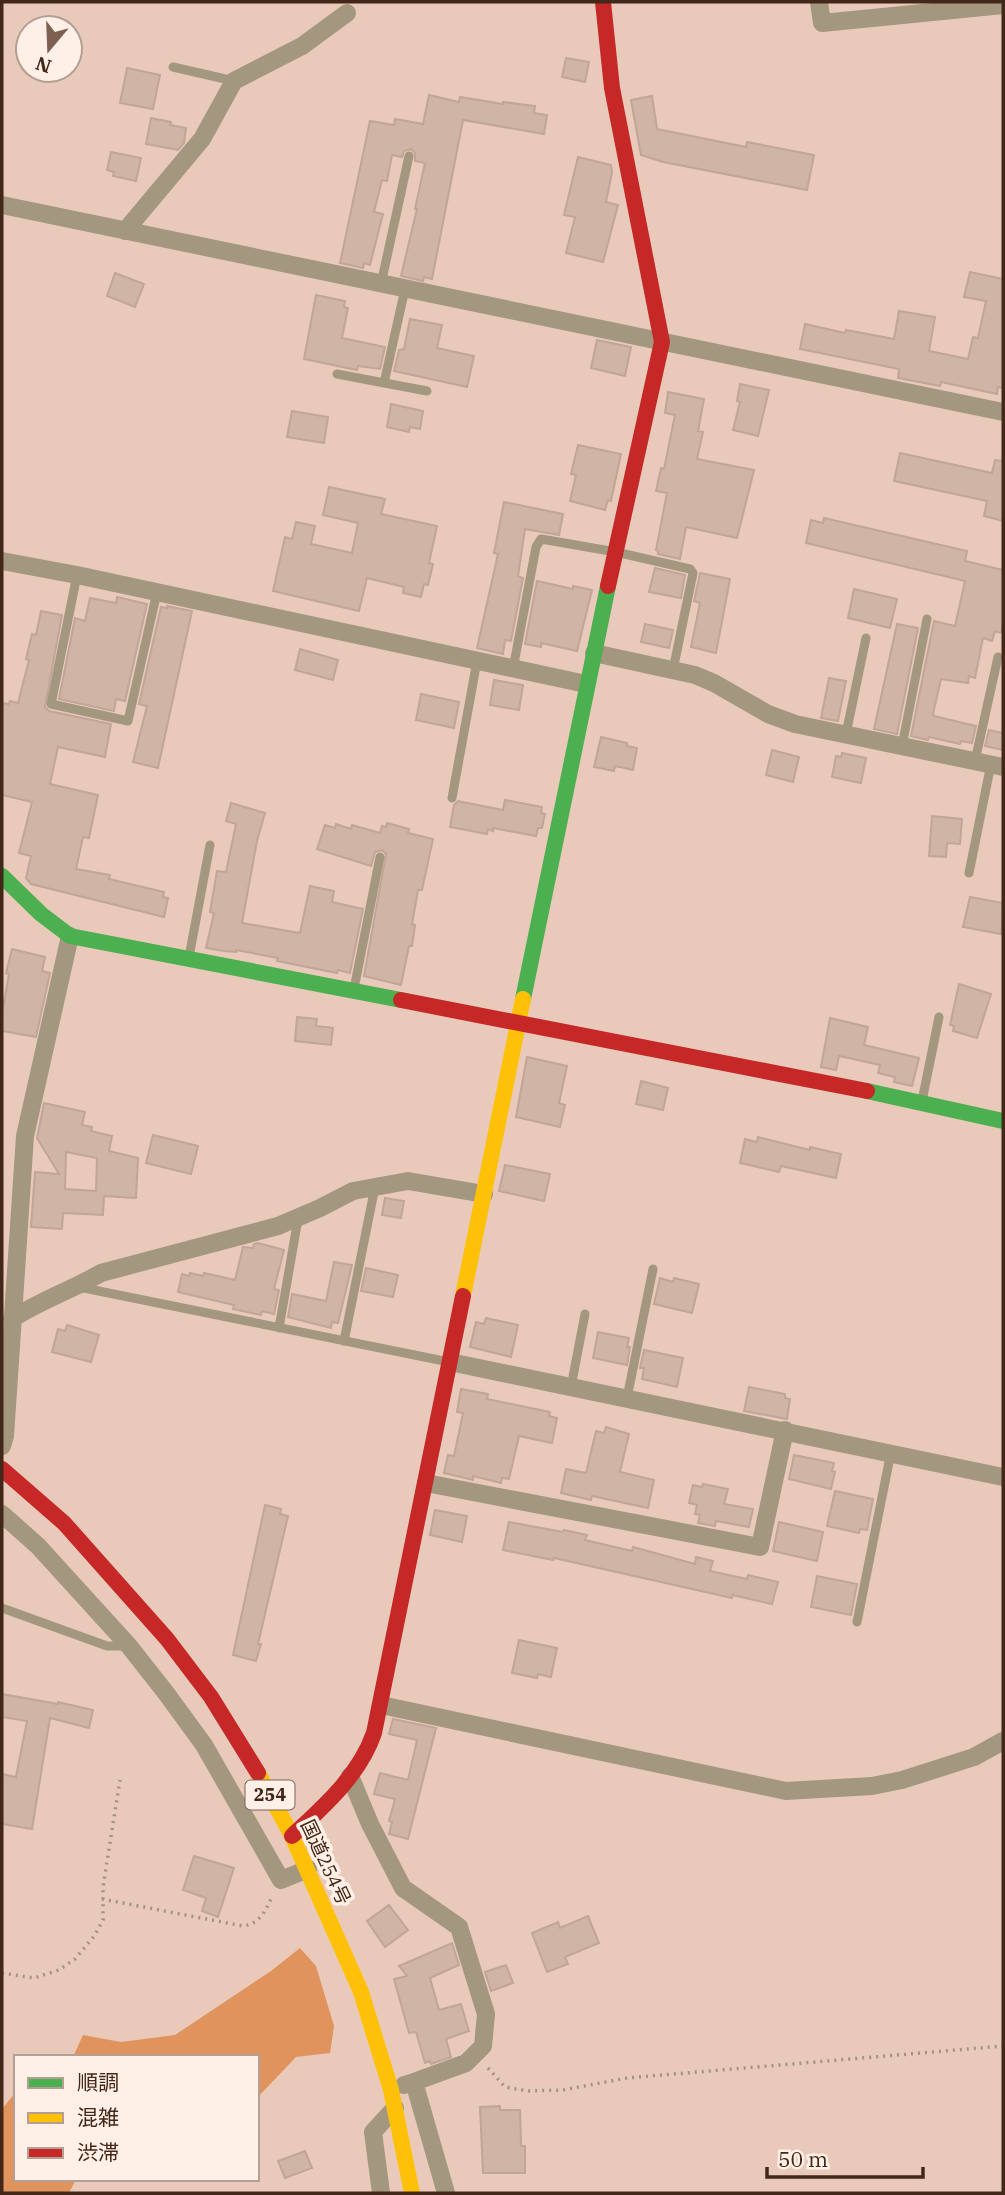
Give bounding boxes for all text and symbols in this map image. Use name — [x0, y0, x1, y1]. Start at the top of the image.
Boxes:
north arrow — [14, 14, 84, 84]
text: N — [32, 51, 54, 79]
road number: 254 — [246, 1780, 294, 1810]
street label: 国道254号 — [296, 1816, 356, 1908]
legend — [14, 2055, 259, 2181]
text: 順調 — [77, 2068, 119, 2096]
text: 混雑 — [77, 2103, 119, 2131]
scale bar — [767, 2136, 923, 2180]
text: 渋滞 — [77, 2138, 119, 2166]
text: 50 m — [778, 2145, 828, 2173]

